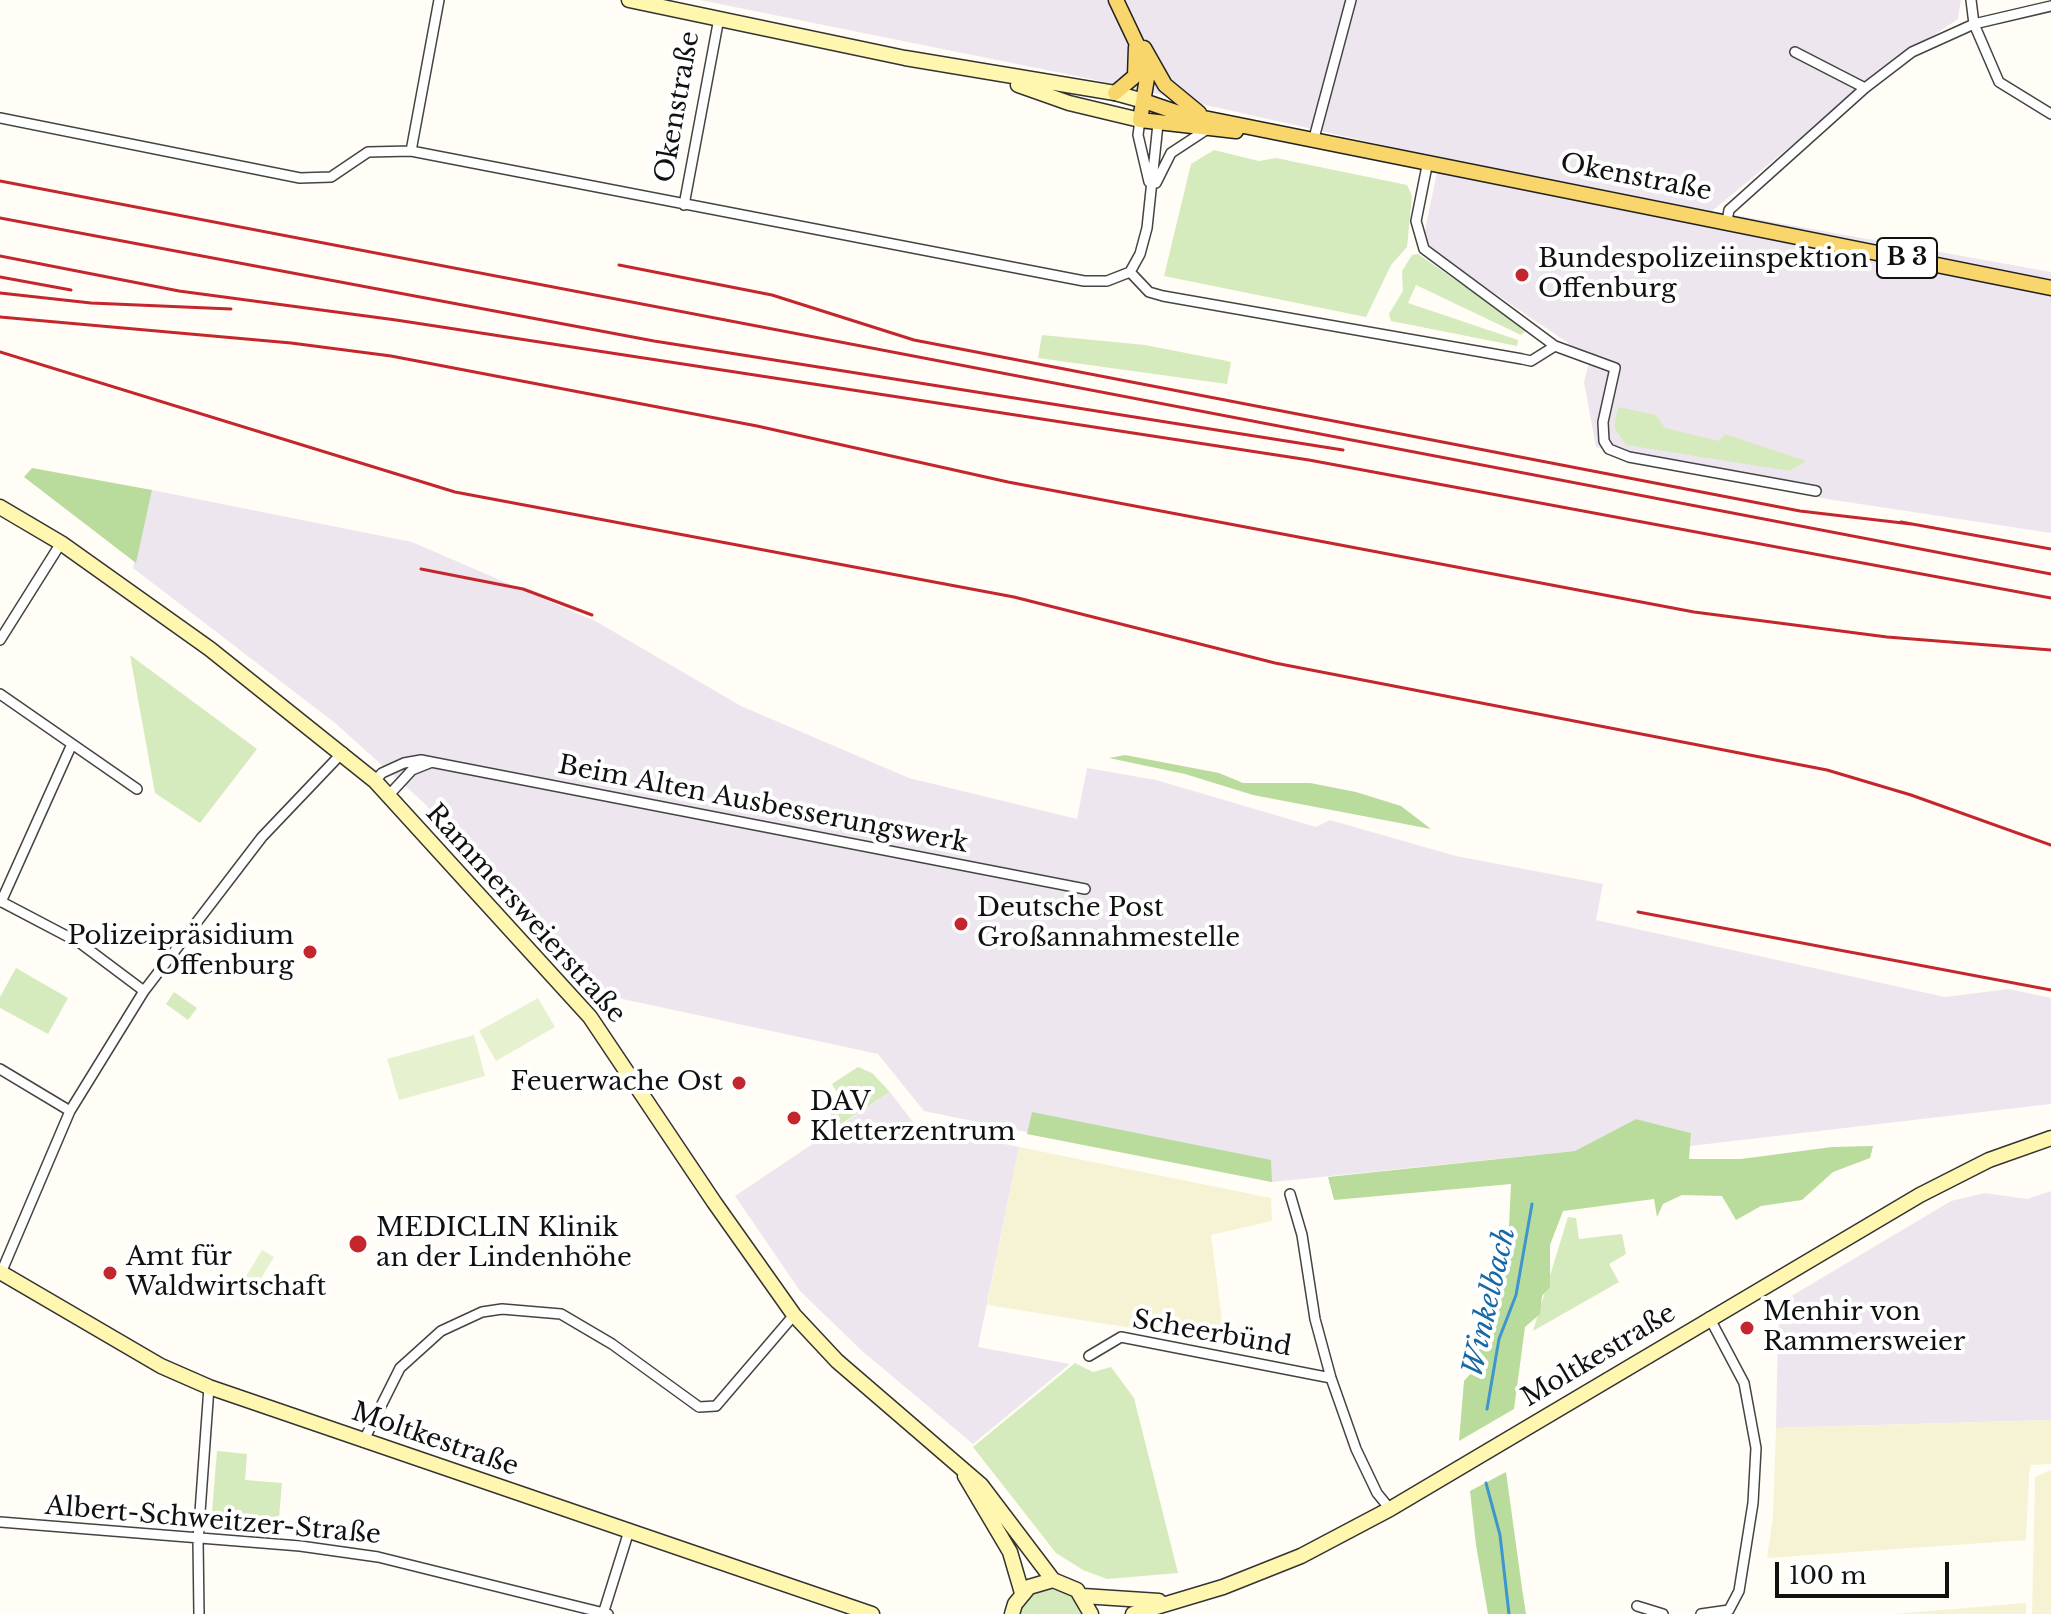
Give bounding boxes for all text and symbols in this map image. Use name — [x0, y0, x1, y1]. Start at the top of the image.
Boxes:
street label: Okenstraße — [649, 29, 707, 185]
street label: Okenstraße — [1558, 148, 1714, 208]
road number: B 3 — [1877, 238, 1937, 278]
place label: Bundespolizeiinspektion Offenburg — [1538, 244, 1868, 306]
marker: Bundespolizeiinspektion Offenburg — [1513, 266, 1531, 284]
street label: Beim Alten Ausbesserungswerk — [555, 750, 971, 860]
street label: Rammersweierstraße — [419, 798, 631, 1030]
place label: Deutsche Post Großannahmestelle — [977, 893, 1240, 954]
marker: Deutsche Post Großannahmestelle — [952, 915, 970, 933]
place label: Polizeipräsidium Offenburg — [67, 921, 294, 982]
marker: Polizeipräsidium Offenburg — [301, 943, 319, 961]
place label: Feuerwache Ost — [510, 1067, 723, 1099]
marker: Feuerwache Ost — [730, 1074, 748, 1092]
place label: DAV Kletterzentrum — [810, 1087, 1015, 1148]
marker: DAV Kletterzentrum — [785, 1109, 803, 1127]
place label: MEDICLIN Klinik an der Lindenhöhe — [376, 1213, 632, 1274]
water label: Winkelbach — [1457, 1224, 1523, 1380]
marker: MEDICLIN Klinik an der Lindenhöhe — [347, 1233, 369, 1255]
place label: Amt für Waldwirtschaft — [126, 1242, 326, 1304]
marker: Amt für Waldwirtschaft — [101, 1264, 119, 1282]
place label: Menhir von Rammersweier — [1763, 1297, 1965, 1358]
street label: Moltkestraße — [1516, 1298, 1682, 1414]
street label: Scheerbünd — [1130, 1305, 1294, 1363]
marker: Menhir von Rammersweier — [1738, 1319, 1756, 1337]
street label: Moltkestraße — [348, 1397, 522, 1483]
street label: Albert-Schweitzer-Straße — [44, 1491, 382, 1551]
scale bar — [1779, 1546, 1953, 1596]
text: 100 m — [1789, 1561, 1867, 1590]

